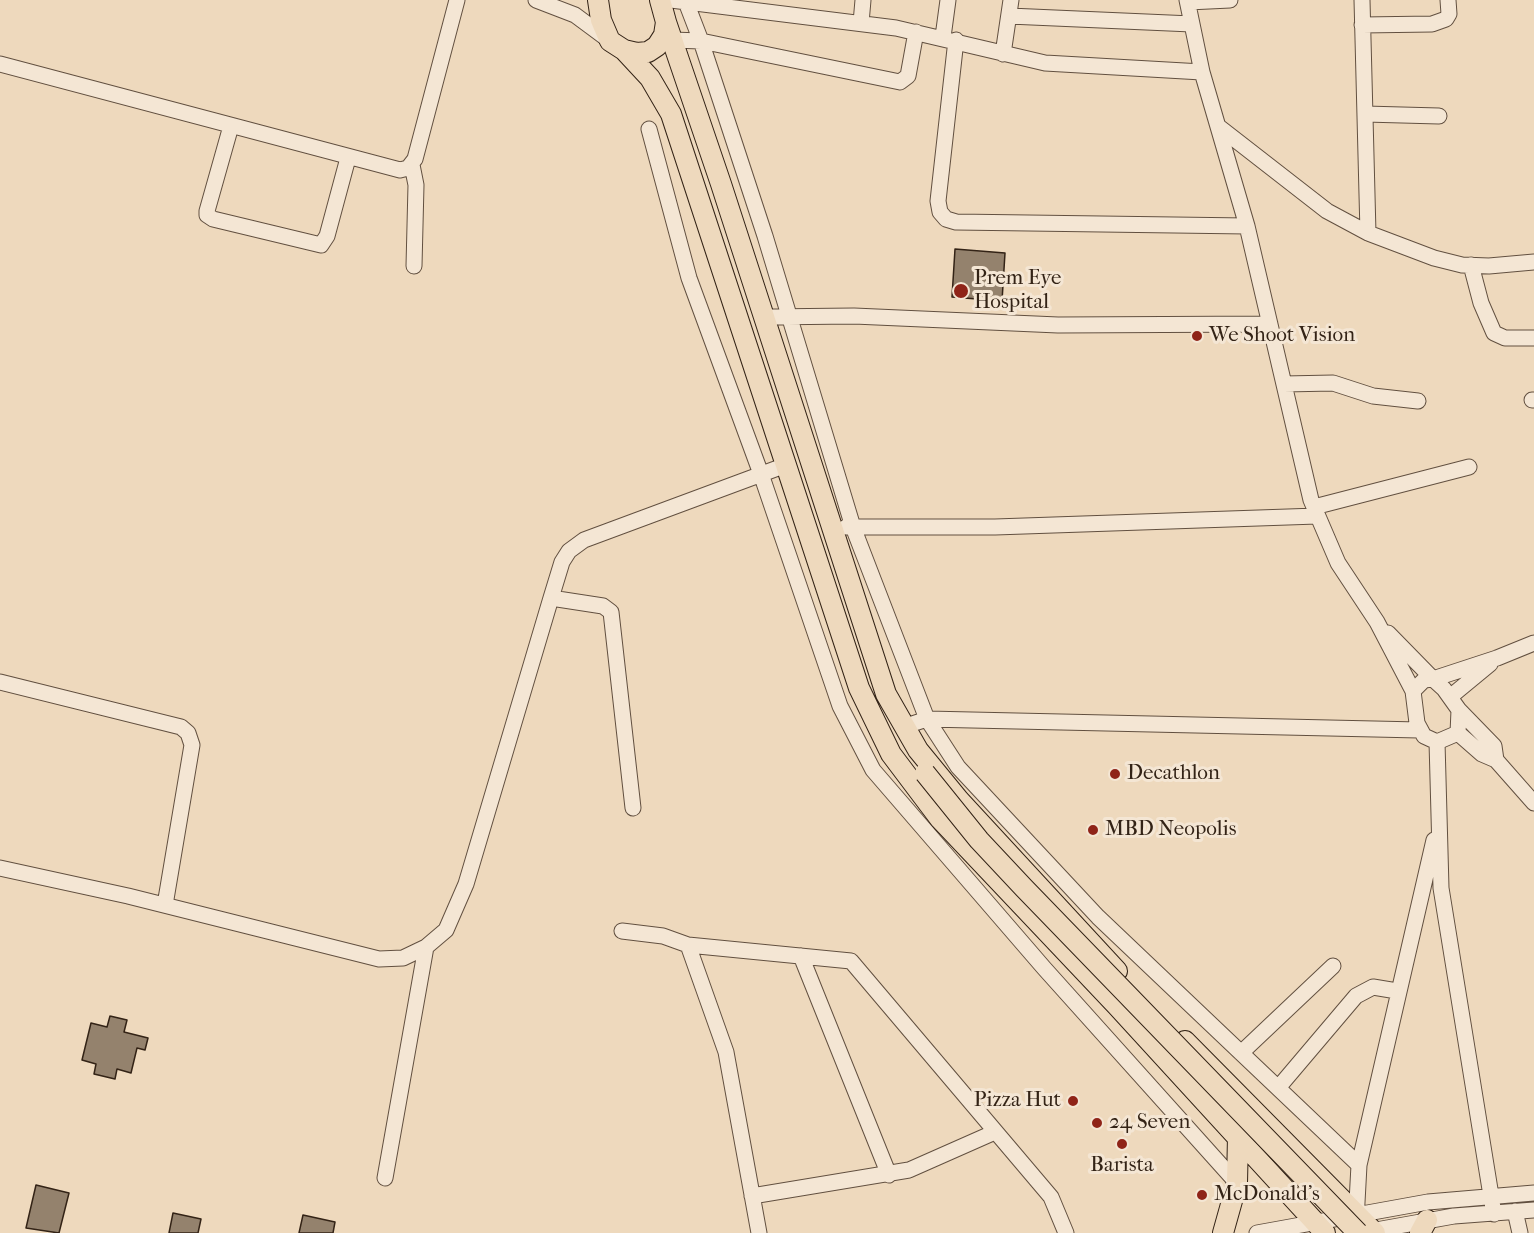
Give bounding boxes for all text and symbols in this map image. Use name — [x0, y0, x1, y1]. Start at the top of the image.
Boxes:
place label: Prem Eye Hospital — [974, 266, 1061, 316]
marker: Prem Eye Hospital — [952, 282, 970, 300]
place label: We Shoot Vision — [1209, 323, 1355, 349]
marker: We Shoot Vision — [1190, 329, 1204, 343]
place label: Decathlon — [1127, 761, 1220, 787]
marker: Decathlon — [1108, 767, 1122, 781]
place label: MBD Neopolis — [1105, 817, 1237, 843]
marker: MBD Neopolis — [1086, 823, 1100, 837]
place label: Pizza Hut — [974, 1088, 1061, 1114]
marker: Pizza Hut — [1066, 1094, 1080, 1108]
place label: 24 Seven — [1109, 1110, 1190, 1136]
marker: 24 Seven — [1090, 1116, 1104, 1130]
marker: Barista — [1115, 1137, 1129, 1151]
place label: Barista — [1090, 1153, 1154, 1179]
place label: McDonald's — [1214, 1182, 1320, 1208]
marker: McDonald's — [1195, 1188, 1209, 1202]

